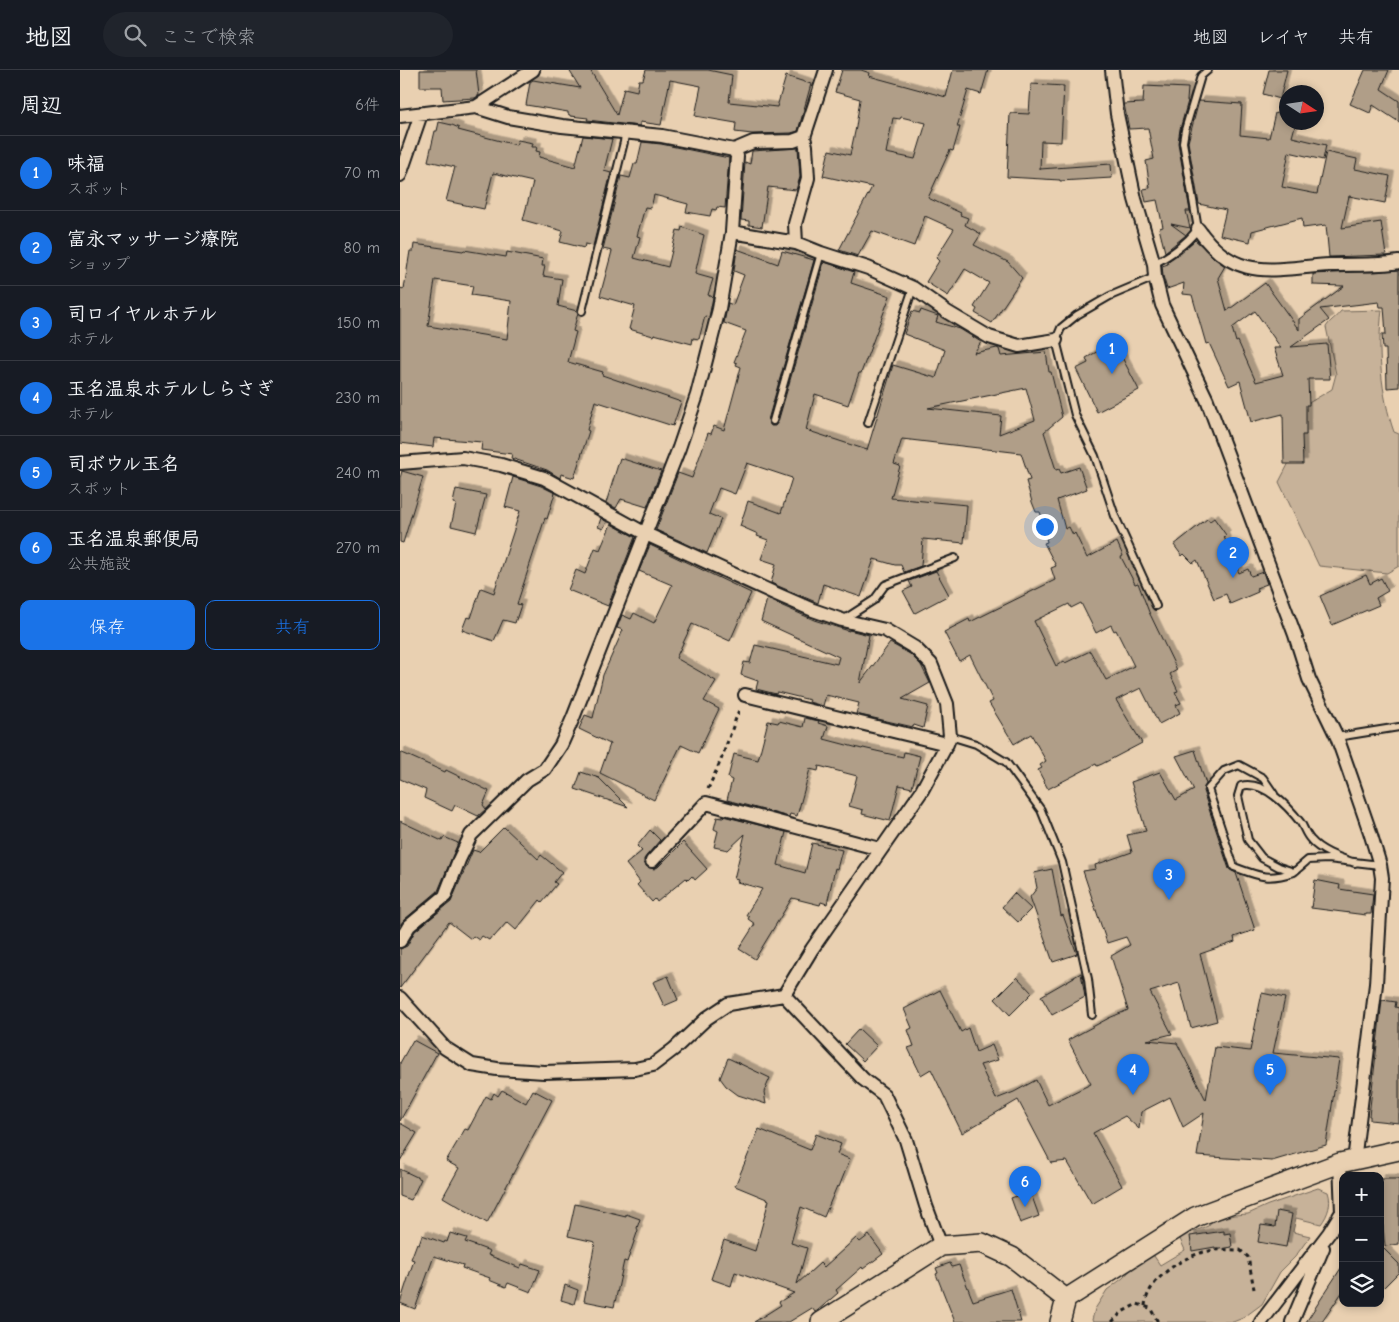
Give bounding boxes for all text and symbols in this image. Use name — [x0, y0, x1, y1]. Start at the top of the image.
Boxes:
search box — [103, 12, 453, 57]
icon: search — [121, 21, 149, 49]
text: 地図 — [25, 23, 73, 51]
text: ここで検索 — [161, 26, 256, 48]
text: 地図 — [1193, 27, 1229, 48]
text: レイヤ — [1257, 27, 1310, 48]
text: 共有 — [1338, 27, 1374, 48]
north arrow — [1279, 85, 1324, 130]
text: 周辺 — [20, 93, 62, 117]
text: 6件 — [355, 96, 380, 114]
text: 味福 — [67, 153, 105, 175]
text: 1 — [33, 164, 39, 182]
text: 70 m — [344, 164, 380, 182]
text: スポット — [67, 180, 131, 198]
text: 富永マッサージ療院 — [67, 228, 238, 250]
text: 2 — [32, 239, 40, 257]
text: 80 m — [343, 239, 380, 257]
text: ショップ — [67, 255, 130, 273]
text: 司ロイヤルホテル — [67, 303, 217, 325]
text: 3 — [32, 314, 40, 332]
text: 150 m — [337, 314, 380, 332]
text: ホテル — [67, 330, 114, 348]
pin: 1 — [1096, 333, 1128, 374]
text: 玉名温泉ホテルしらさぎ — [67, 378, 274, 400]
text: 4 — [32, 389, 40, 407]
text: 230 m — [335, 389, 380, 407]
text: ホテル — [67, 405, 114, 423]
text: 司ボウル玉名 — [67, 453, 179, 475]
text: 5 — [32, 464, 40, 482]
text: 240 m — [336, 464, 380, 482]
text: スポット — [67, 480, 131, 498]
your location — [1032, 514, 1058, 540]
text: 玉名温泉郵便局 — [67, 528, 200, 550]
pin: 2 — [1217, 537, 1249, 578]
text: 6 — [32, 539, 40, 557]
text: 270 m — [336, 539, 380, 557]
text: 公共施設 — [67, 555, 131, 573]
button: 保存 — [20, 600, 195, 650]
button: 共有 — [205, 600, 380, 650]
pin: 3 — [1153, 859, 1185, 900]
pin: 4 — [1117, 1054, 1149, 1095]
pin: 5 — [1254, 1054, 1286, 1095]
pin: 6 — [1009, 1166, 1041, 1207]
map controls — [1339, 1172, 1384, 1307]
button: + — [1339, 1172, 1384, 1217]
button: − — [1339, 1217, 1384, 1262]
button: layers — [1339, 1262, 1384, 1307]

